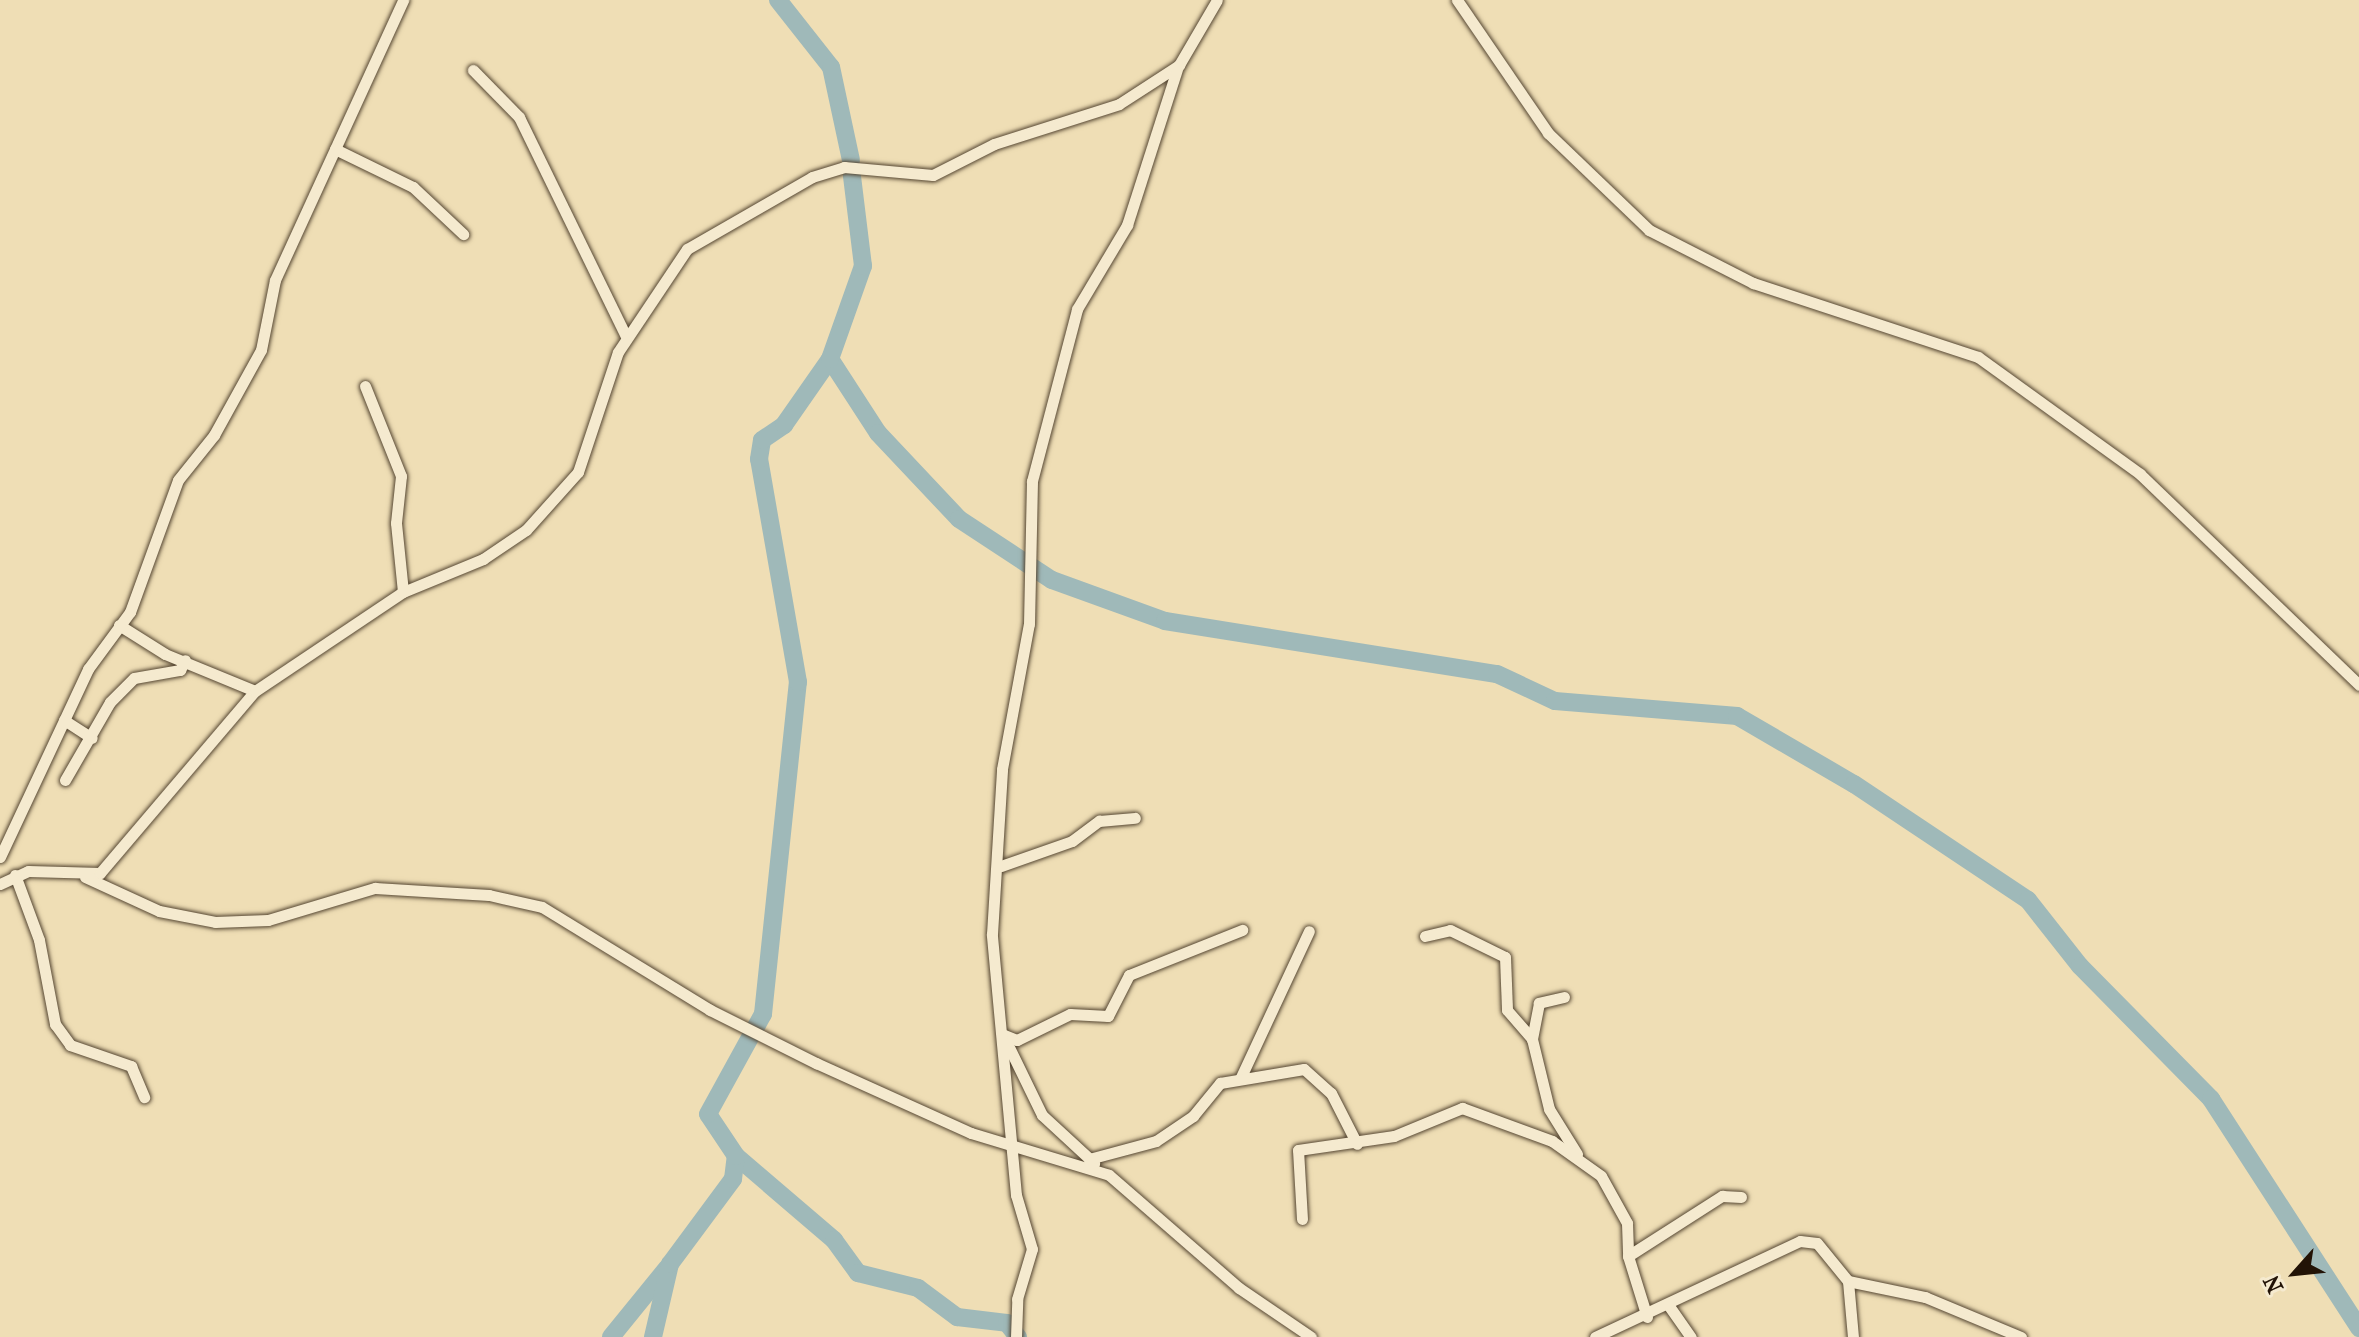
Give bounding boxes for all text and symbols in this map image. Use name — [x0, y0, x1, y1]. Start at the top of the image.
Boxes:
north arrow — [2255, 1233, 2335, 1313]
text: N — [2258, 1271, 2289, 1297]

